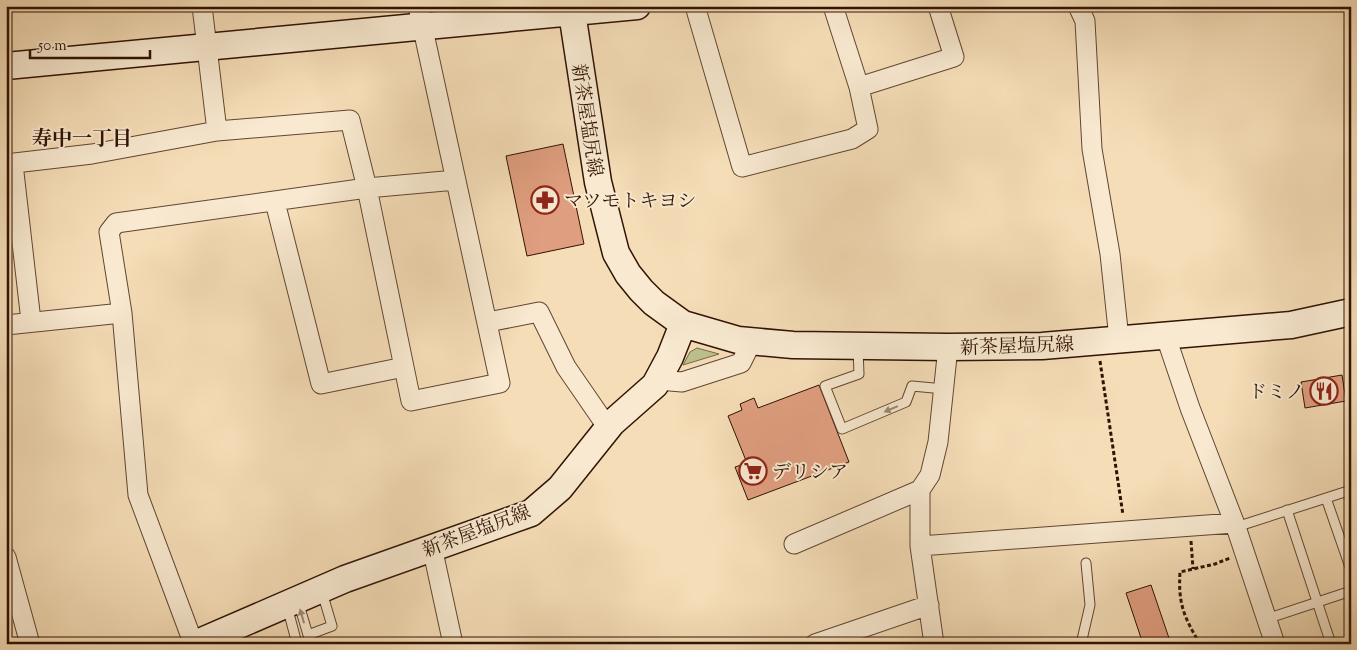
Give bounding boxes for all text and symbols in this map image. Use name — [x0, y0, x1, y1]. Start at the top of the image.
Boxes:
scale bar — [30, 28, 150, 60]
text: 50 m — [37, 36, 67, 57]
street label: 新茶屋塩尻線 — [563, 62, 608, 179]
district label: 寿中一丁目 — [32, 126, 132, 155]
pharmacy icon: マツモトキヨシ — [530, 185, 560, 215]
place label: マツモトキヨシ — [564, 189, 696, 216]
street label: 新茶屋塩尻線 — [960, 332, 1075, 363]
restaurant icon: ドミノ — [1309, 376, 1339, 406]
place label: ドミノ — [1248, 380, 1305, 407]
one-way arrow — [884, 405, 898, 413]
supermarket icon: デリシア — [738, 456, 768, 486]
place label: デリシア — [772, 460, 848, 487]
street label: 新茶屋塩尻線 — [419, 499, 535, 565]
one-way arrow — [298, 608, 306, 623]

